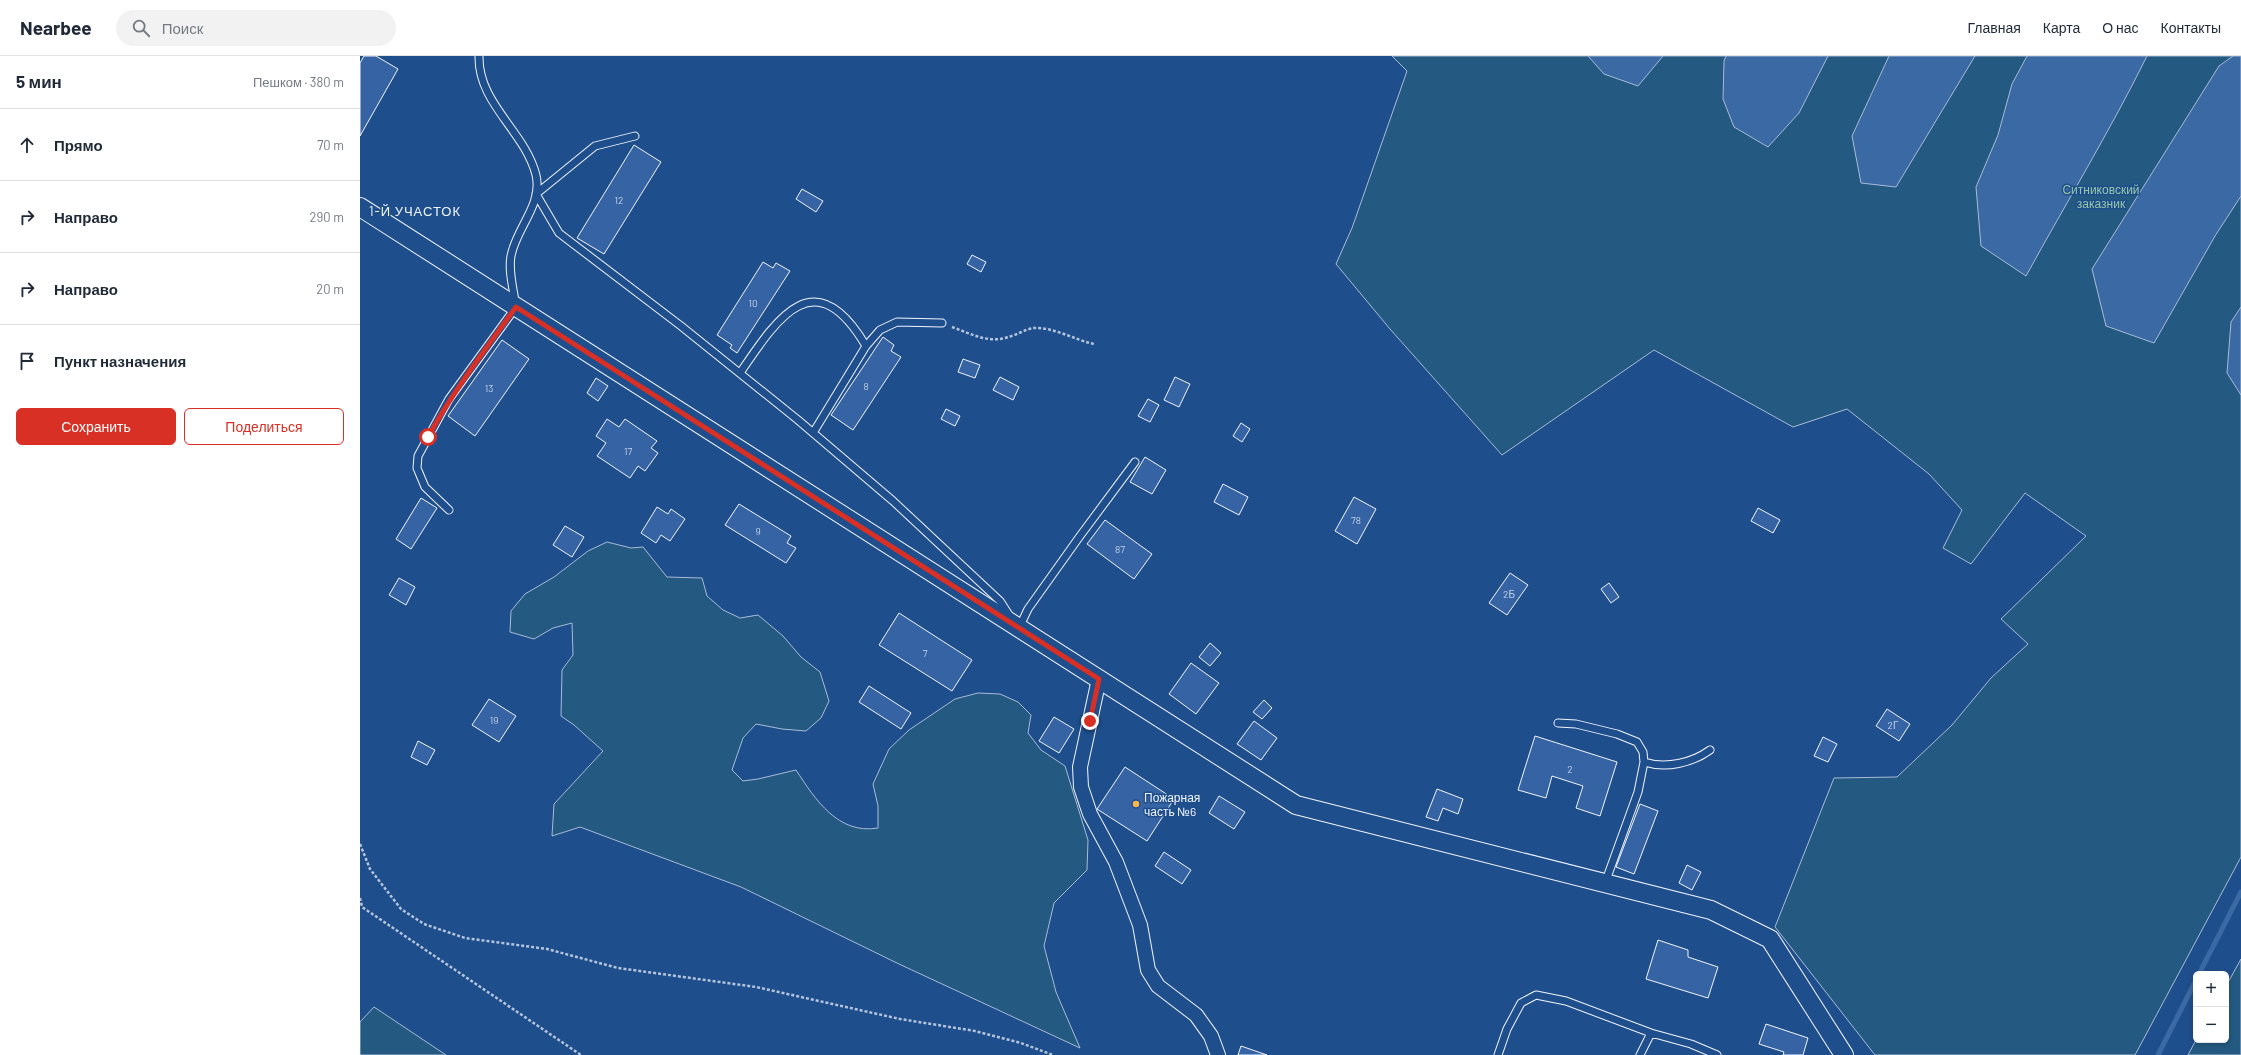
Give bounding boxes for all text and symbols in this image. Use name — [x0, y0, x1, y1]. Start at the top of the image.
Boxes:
search box — [116, 10, 396, 46]
text: Nearbee — [20, 16, 92, 39]
icon: search — [130, 17, 152, 39]
text: Поиск — [162, 19, 203, 37]
text: Главная — [1968, 19, 2021, 36]
text: Карта — [2043, 19, 2080, 36]
text: О нас — [2102, 19, 2139, 36]
text: Контакты — [2161, 19, 2221, 36]
text: 5 мин — [16, 71, 62, 91]
text: Пешком · 380 m — [253, 74, 344, 90]
icon: ahead — [16, 134, 38, 156]
text: Прямо — [54, 136, 103, 154]
text: 70 m — [317, 137, 344, 153]
park label: Ситниковский заказник — [2062, 182, 2140, 210]
house number: 12 — [615, 194, 623, 206]
district label: 1-Й УЧАСТОК — [369, 203, 461, 219]
icon: right — [16, 206, 38, 228]
text: Направо — [54, 208, 118, 226]
text: 290 m — [310, 209, 344, 225]
icon: right — [16, 278, 38, 300]
text: Направо — [54, 280, 118, 298]
text: 20 m — [316, 281, 344, 297]
house number: 10 — [748, 297, 758, 309]
icon: arrive — [16, 350, 38, 372]
text: Пункт назначения — [54, 352, 186, 370]
house number: 8 — [863, 380, 869, 392]
house number: 13 — [485, 382, 493, 394]
button: Сохранить — [16, 408, 176, 445]
button: Поделиться — [184, 408, 344, 445]
route start — [419, 428, 437, 446]
house number: 17 — [624, 445, 632, 457]
house number: 78 — [1351, 514, 1361, 526]
house number: 9 — [755, 525, 761, 537]
house number: 87 — [1115, 543, 1125, 555]
house number: 2Б — [1503, 588, 1515, 600]
house number: 7 — [923, 647, 928, 659]
route end — [1081, 712, 1099, 730]
house number: 19 — [490, 714, 498, 726]
house number: 2Г — [1888, 719, 1899, 731]
house number: 2 — [1567, 763, 1573, 775]
place label: Пожарная часть №6 — [1144, 790, 1200, 818]
marker: Пожарная часть №6 — [1131, 799, 1141, 809]
map controls — [2193, 971, 2229, 1043]
button: + — [2193, 971, 2229, 1007]
button: − — [2193, 1007, 2229, 1043]

